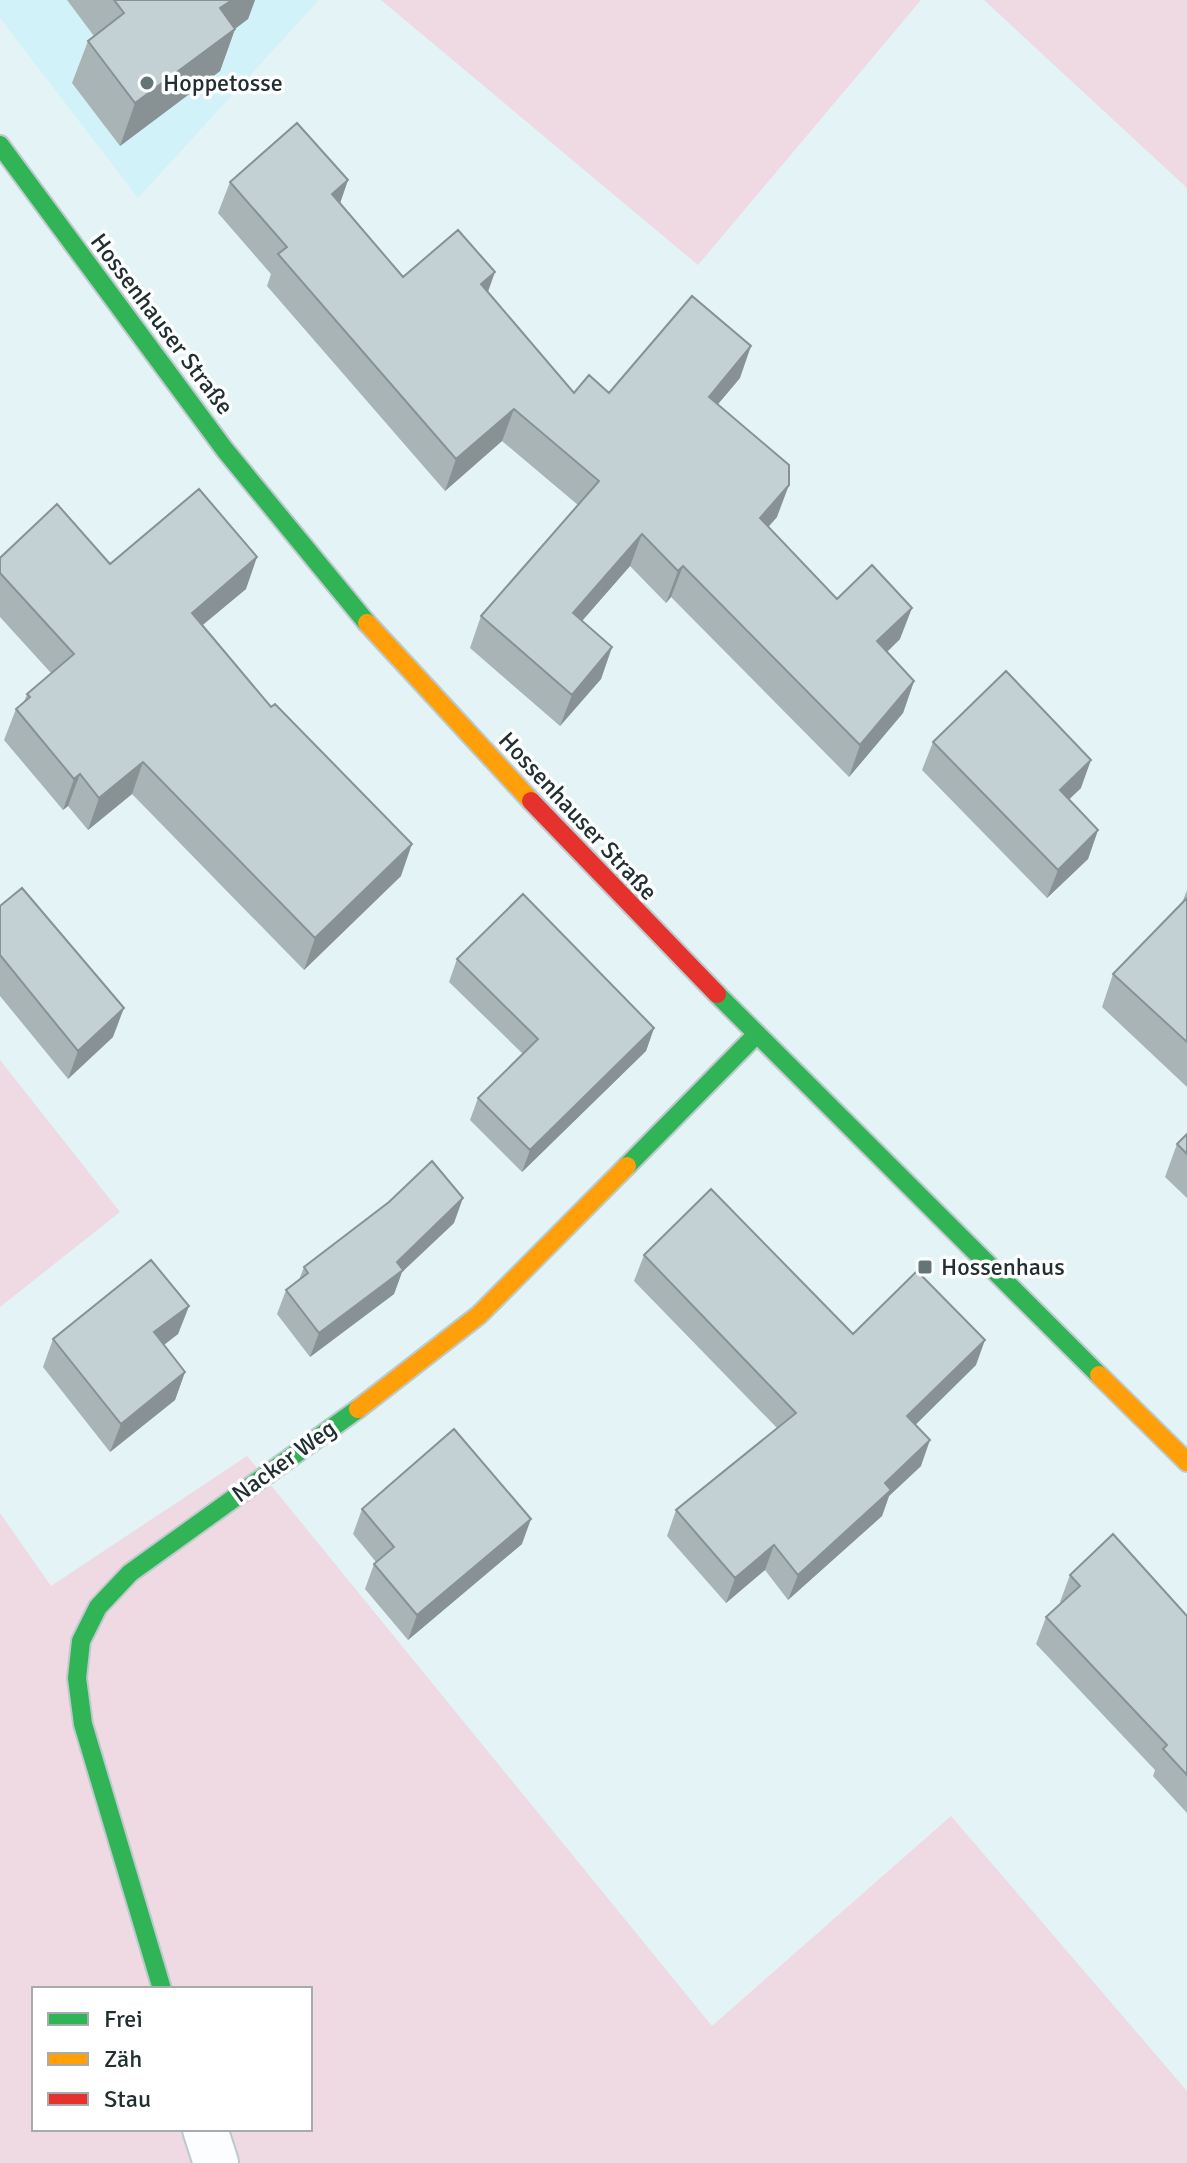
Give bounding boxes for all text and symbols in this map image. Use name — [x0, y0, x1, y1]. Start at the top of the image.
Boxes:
place label: Hoppetosse — [163, 68, 283, 98]
marker: Hoppetosse — [138, 74, 156, 92]
street label: Hossenhauser Straße — [84, 227, 240, 421]
street label: Hossenhauser Straße — [492, 726, 664, 906]
place label: Hossenhaus — [941, 1252, 1065, 1282]
marker: Hossenhaus — [916, 1258, 934, 1276]
street label: Nacker Weg — [226, 1413, 342, 1509]
legend — [32, 1987, 312, 2131]
text: Frei — [104, 2004, 143, 2034]
text: Zäh — [104, 2044, 142, 2074]
text: Stau — [104, 2084, 151, 2114]

